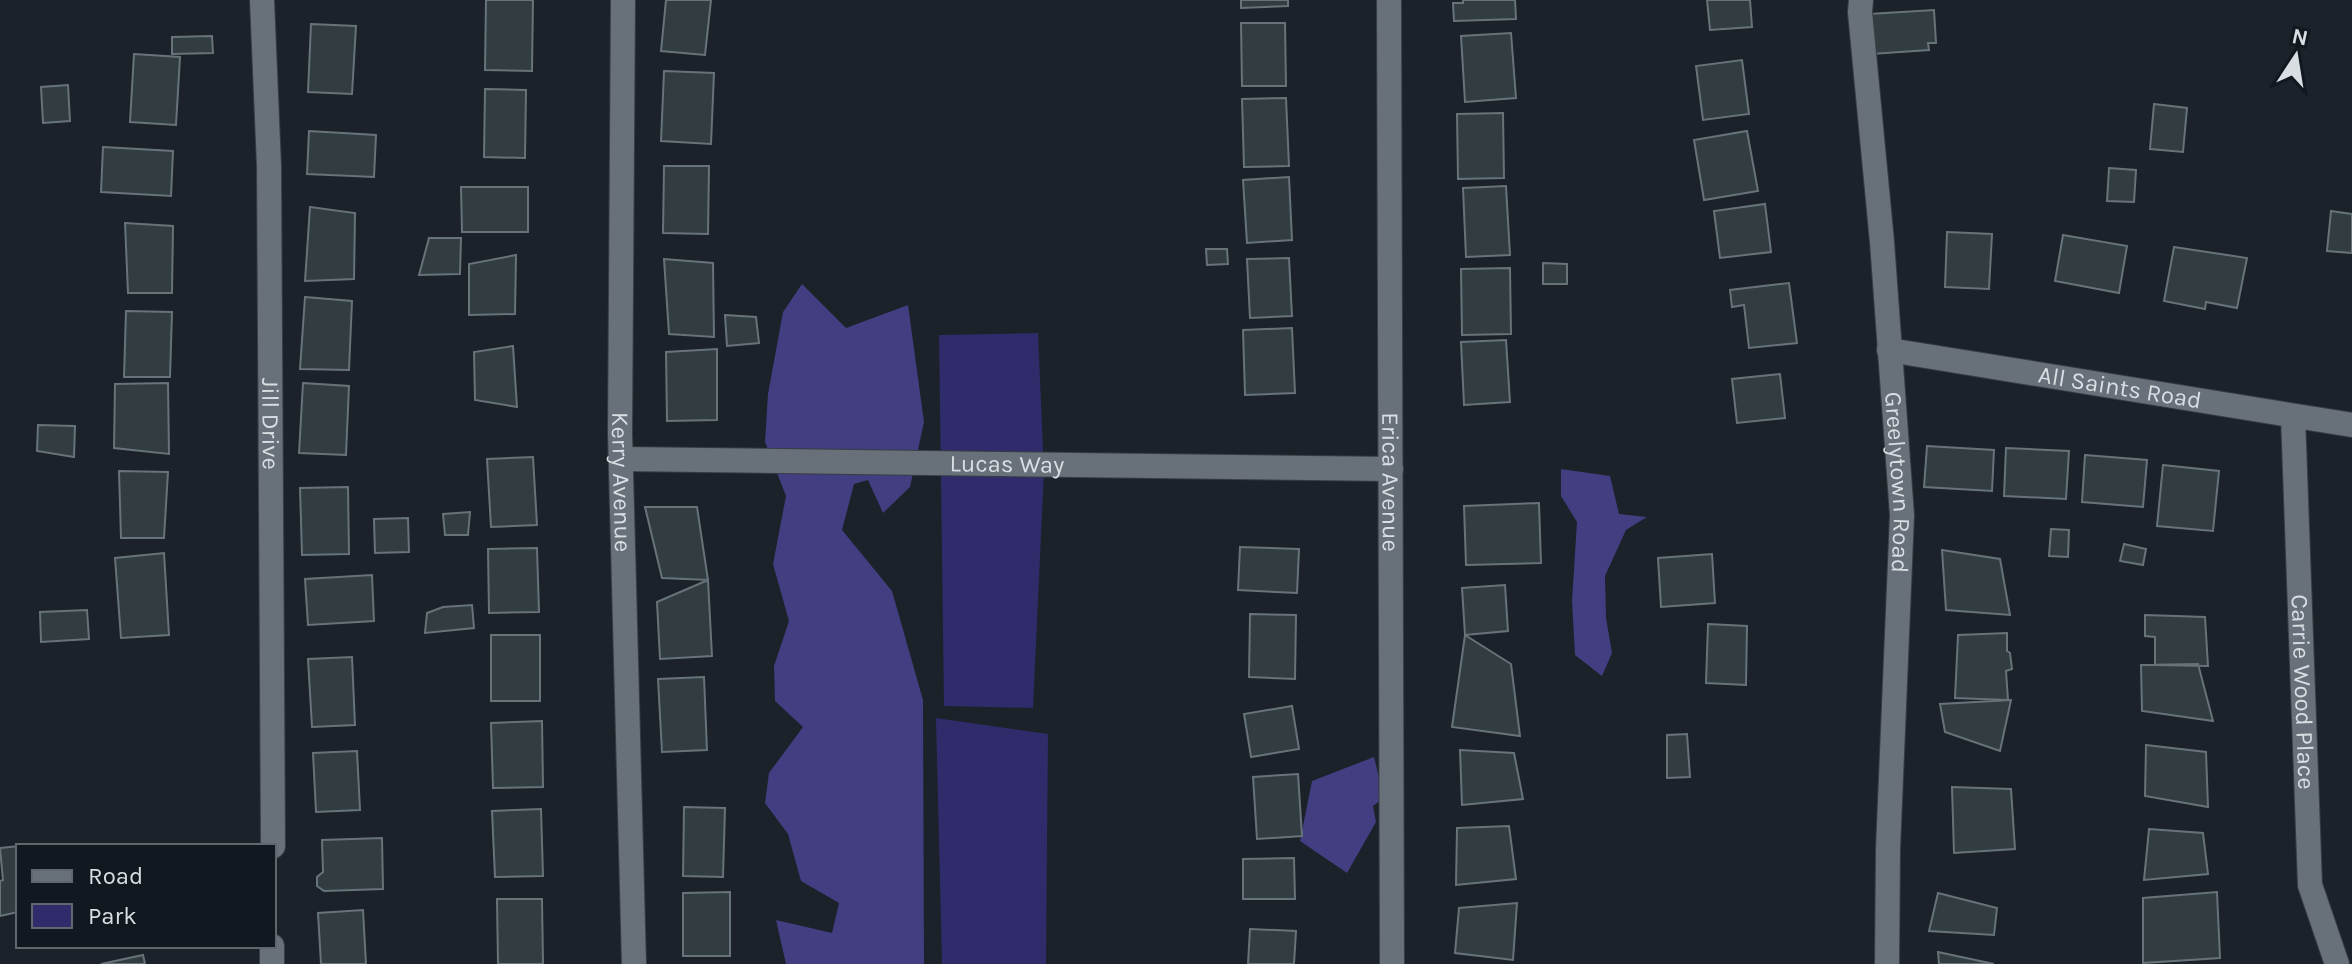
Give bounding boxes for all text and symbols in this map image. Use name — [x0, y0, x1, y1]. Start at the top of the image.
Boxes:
north arrow — [2256, 16, 2336, 96]
text: N — [2290, 23, 2310, 52]
street label: All Saints Road — [2036, 360, 2204, 414]
street label: Jill Drive — [256, 378, 285, 470]
street label: Greelytown Road — [1879, 391, 1916, 574]
street label: Kerry Avenue — [606, 412, 637, 552]
street label: Erica Avenue — [1376, 412, 1405, 552]
street label: Lucas Way — [949, 449, 1065, 479]
street label: Carrie Wood Place — [2285, 594, 2321, 790]
legend — [16, 844, 276, 948]
text: Road — [88, 862, 143, 890]
text: Park — [88, 902, 137, 930]

